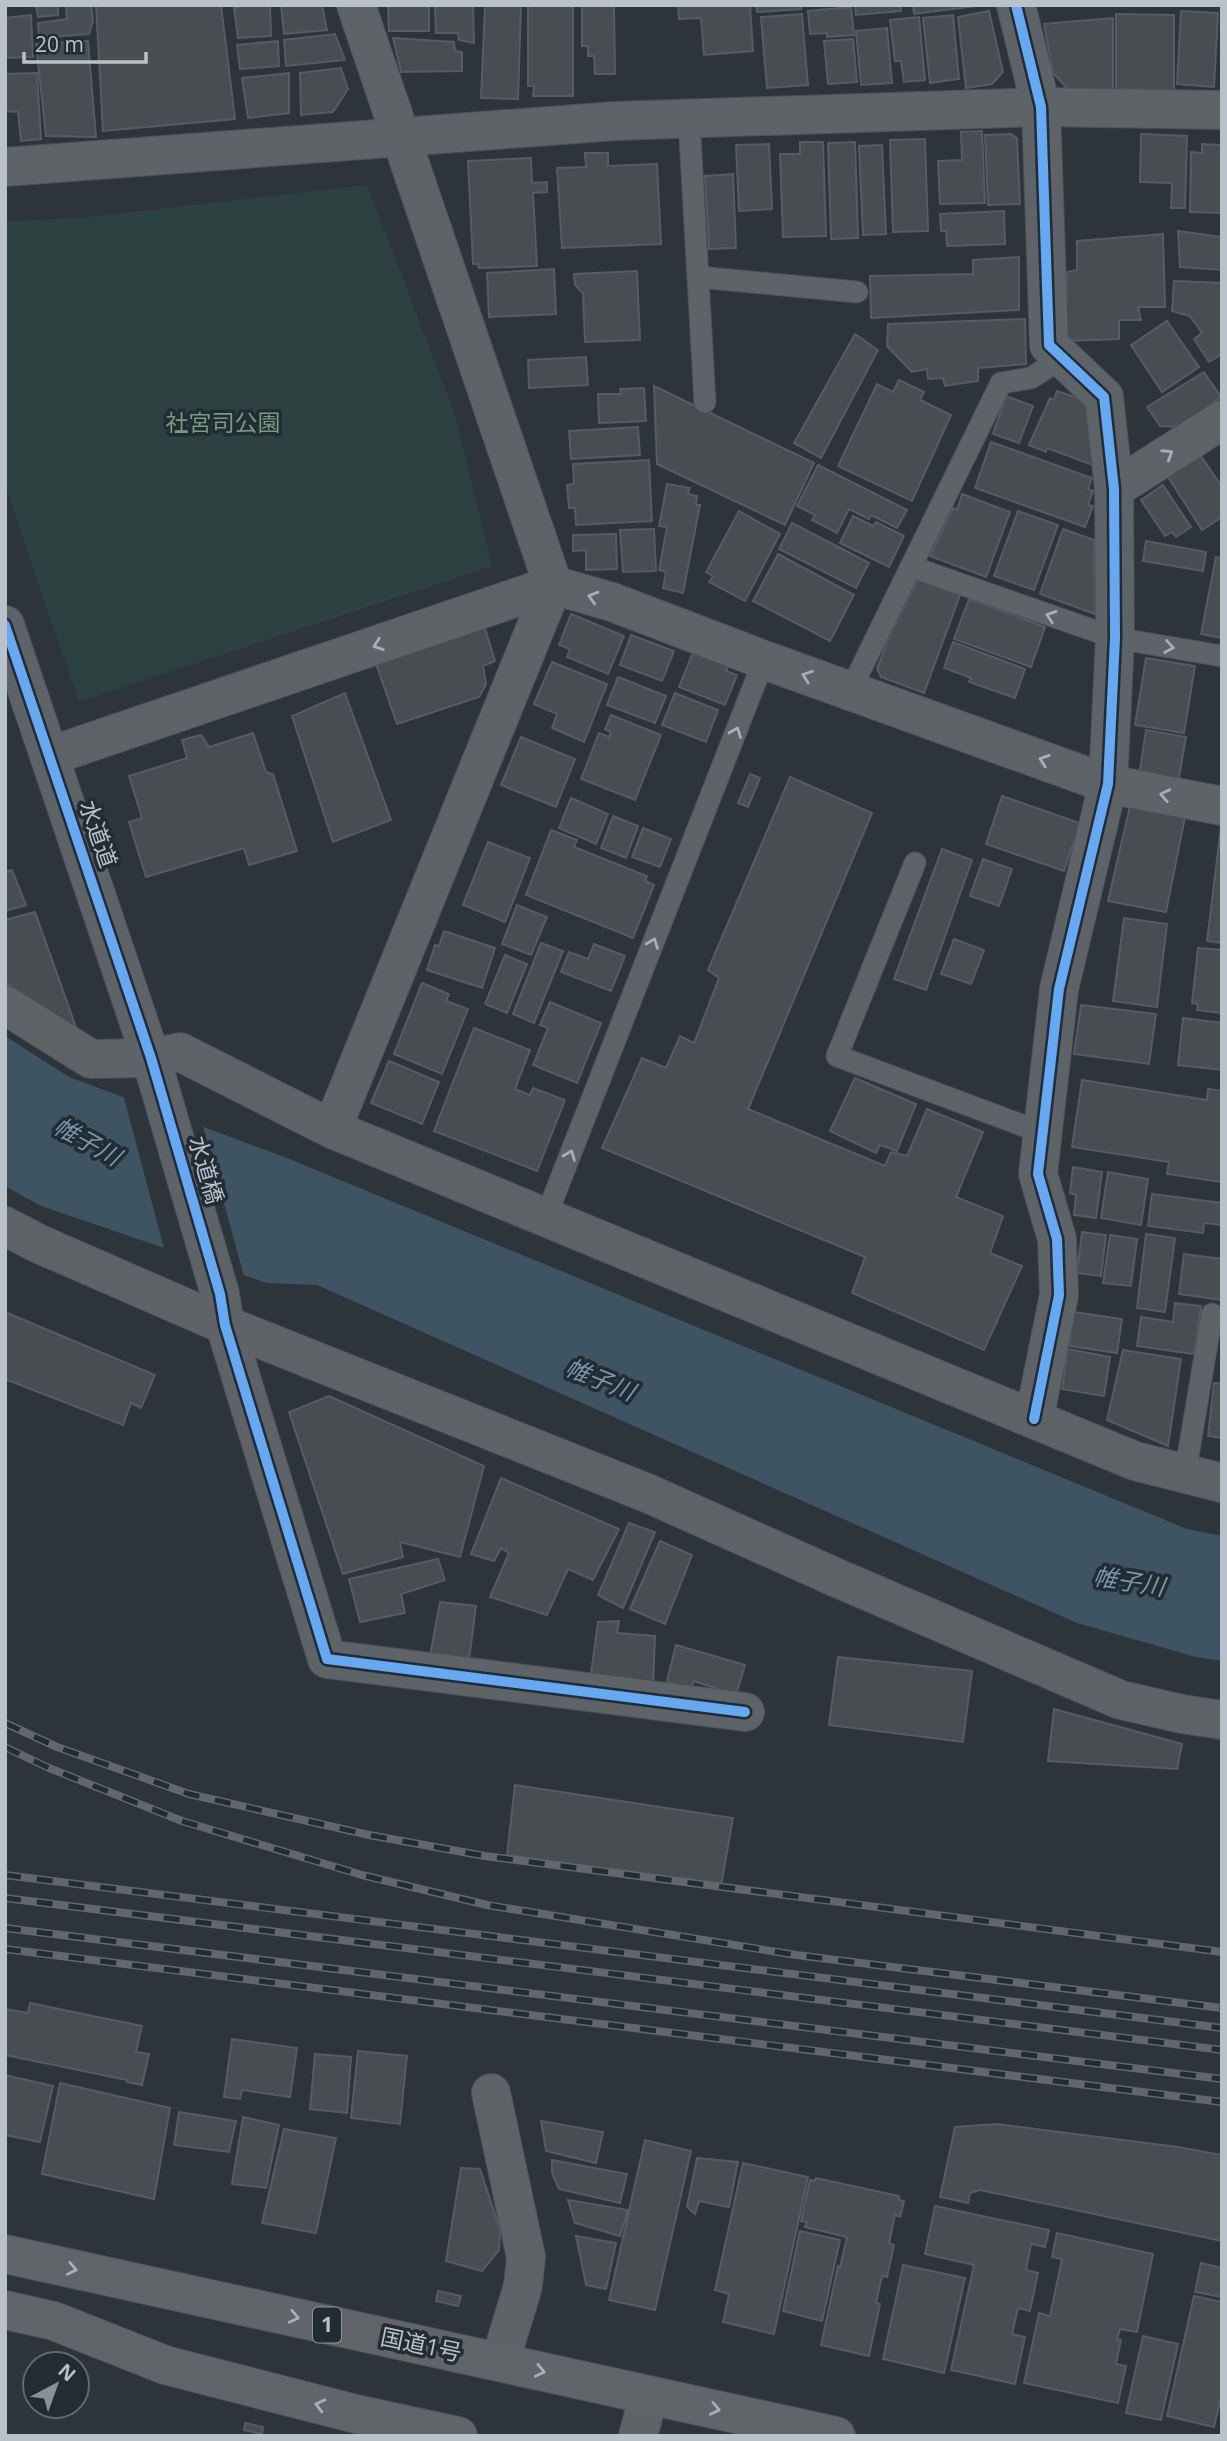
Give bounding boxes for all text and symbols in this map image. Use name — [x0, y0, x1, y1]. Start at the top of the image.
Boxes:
scale bar — [24, 21, 147, 65]
text: 20 m — [35, 30, 84, 58]
park label: 社宮司公園 — [166, 406, 281, 438]
one-way arrow — [1160, 450, 1173, 463]
one-way arrow — [588, 591, 600, 605]
one-way arrow — [1045, 610, 1057, 624]
one-way arrow — [372, 637, 384, 651]
one-way arrow — [1163, 639, 1174, 654]
one-way arrow — [801, 670, 813, 684]
one-way arrow — [728, 726, 742, 738]
one-way arrow — [1039, 754, 1051, 768]
one-way arrow — [1159, 788, 1171, 803]
street label: 水道道 — [73, 796, 125, 872]
one-way arrow — [645, 938, 659, 950]
water label: 帷子川 — [48, 1109, 130, 1174]
street label: 水道橋 — [182, 1132, 232, 1207]
one-way arrow — [562, 1150, 576, 1162]
water label: 帷子川 — [561, 1350, 643, 1409]
water label: 帷子川 — [1091, 1559, 1170, 1603]
one-way arrow — [66, 2260, 78, 2275]
road number: 1 — [313, 2308, 341, 2342]
one-way arrow — [288, 2309, 300, 2324]
street label: 国道1号 — [378, 2320, 465, 2368]
north arrow — [21, 2350, 91, 2420]
text: N — [53, 2357, 82, 2387]
one-way arrow — [534, 2363, 546, 2378]
one-way arrow — [314, 2399, 326, 2413]
one-way arrow — [709, 2401, 721, 2416]

